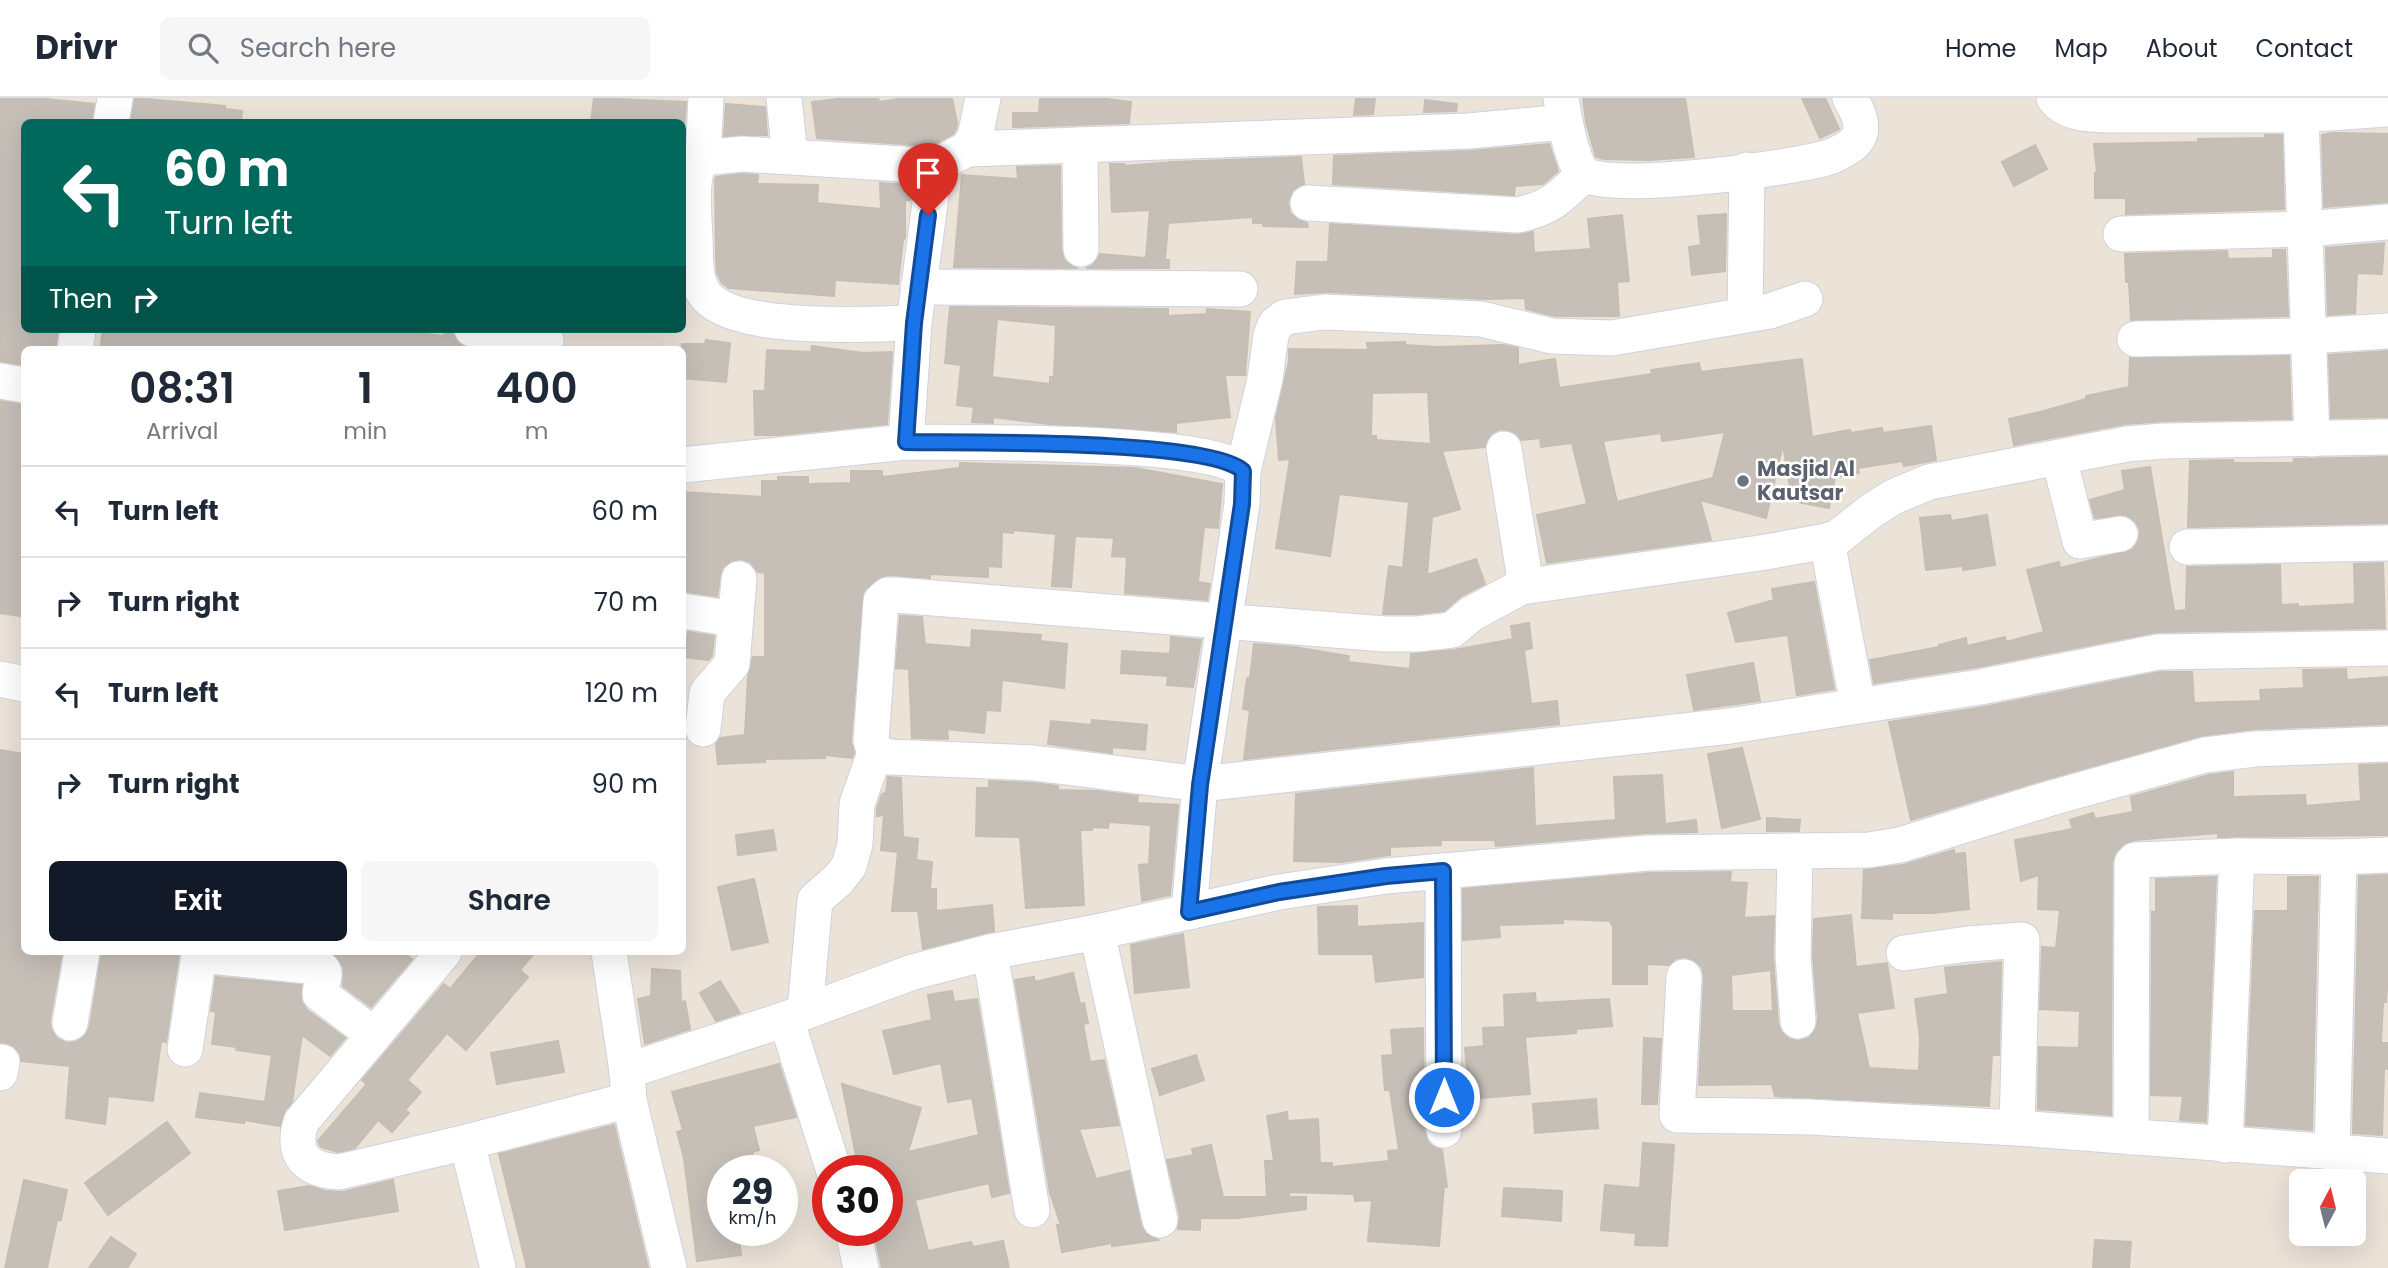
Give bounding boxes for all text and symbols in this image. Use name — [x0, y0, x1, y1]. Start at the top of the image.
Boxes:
search box — [160, 17, 650, 80]
text: Drivr — [35, 24, 118, 71]
icon: search — [184, 29, 222, 67]
text: Search here — [240, 30, 396, 66]
text: Home — [1945, 32, 2017, 65]
text: Map — [2055, 32, 2108, 65]
text: About — [2146, 32, 2217, 65]
text: Contact — [2255, 32, 2353, 65]
text: 60 m — [164, 135, 289, 203]
pin — [898, 143, 958, 215]
icon: left — [49, 147, 140, 238]
icon: arrive — [909, 154, 947, 192]
text: Turn left — [164, 200, 293, 245]
icon: right — [126, 280, 164, 318]
text: Then — [49, 281, 112, 317]
text: 08:31 — [129, 359, 235, 418]
text: 1 — [358, 359, 373, 418]
text: 400 — [496, 359, 578, 418]
text: Arrival — [146, 415, 218, 447]
text: min — [343, 415, 387, 447]
text: m — [525, 415, 548, 447]
place label: Masjid Al Kautsar — [1757, 454, 1855, 507]
marker: Masjid Al Kautsar — [1735, 473, 1751, 489]
icon: left — [49, 493, 87, 531]
text: Turn left — [108, 493, 219, 529]
text: 60 m — [591, 493, 658, 529]
icon: right — [49, 584, 87, 622]
text: Turn right — [108, 584, 240, 620]
text: 70 m — [594, 584, 658, 620]
icon: left — [49, 675, 87, 713]
text: Turn left — [108, 675, 219, 711]
text: 120 m — [585, 675, 658, 711]
icon: right — [49, 766, 87, 804]
text: Turn right — [108, 766, 240, 802]
text: 90 m — [592, 766, 658, 802]
button: Exit — [49, 861, 347, 941]
button: Share — [361, 861, 658, 941]
position arrow — [1407, 1060, 1481, 1134]
speed limit sign: 30 — [812, 1155, 903, 1246]
text: 29 — [732, 1167, 773, 1216]
north arrow — [2289, 1169, 2366, 1246]
map controls — [2289, 1169, 2366, 1246]
text: km/h — [729, 1205, 776, 1230]

